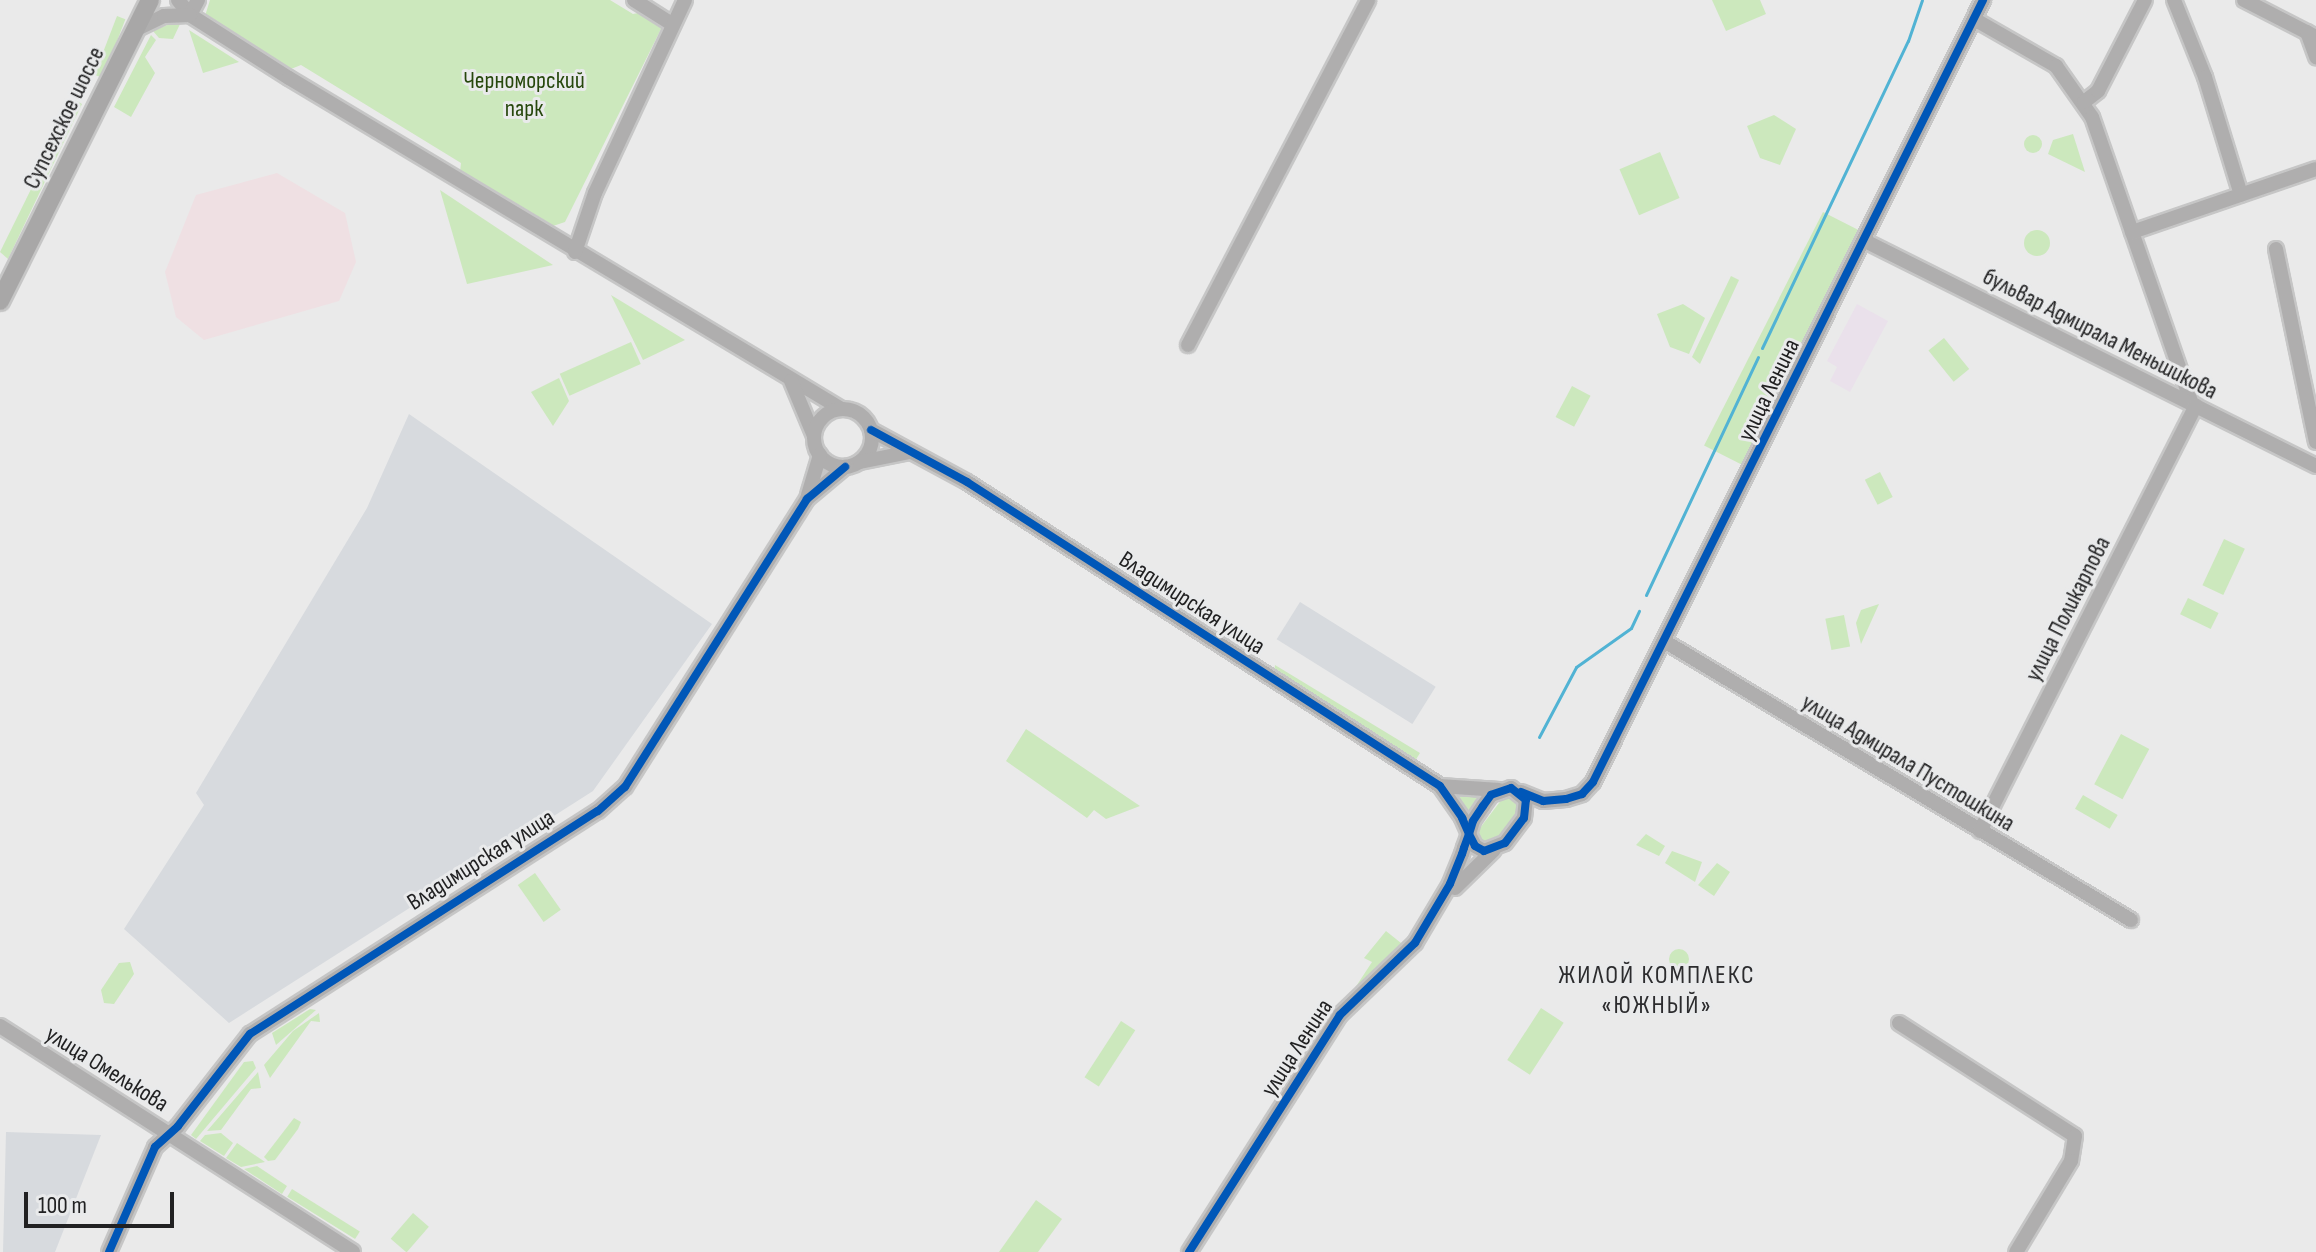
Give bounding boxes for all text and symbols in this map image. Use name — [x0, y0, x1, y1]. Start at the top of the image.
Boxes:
street label: Супсехское шоссе — [17, 42, 111, 194]
park label: Черноморский парк — [463, 67, 585, 123]
street label: бульвар Адмирала Меньшикова — [1978, 262, 2222, 406]
street label: улица Ленина — [1732, 334, 1806, 446]
street label: улица Поликарпова — [2019, 532, 2117, 686]
street label: Владимирская улица — [1114, 545, 1270, 661]
street label: улица Адмирала Пустошкина — [1796, 688, 2020, 838]
street label: Владимирская улица — [402, 803, 560, 917]
district label: ЖИЛОЙ КОМПЛЕКС «ЮЖНЫЙ» — [1558, 960, 1756, 1022]
street label: улица Ленина — [1255, 994, 1339, 1102]
street label: улица Омелькова — [40, 1020, 174, 1118]
scale bar — [28, 1176, 178, 1226]
text: 100 m — [38, 1191, 87, 1220]

